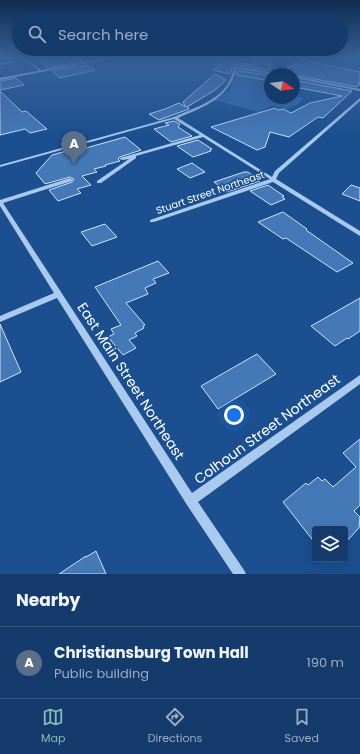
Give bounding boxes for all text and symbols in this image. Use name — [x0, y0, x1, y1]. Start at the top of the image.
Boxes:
search box — [12, 12, 348, 56]
icon: search — [26, 23, 48, 45]
text: Search here — [58, 24, 148, 45]
north arrow — [264, 68, 300, 104]
pin: A — [61, 131, 87, 164]
street label: Stuart Street Northeast — [154, 167, 267, 218]
street label: East Main Street Northeast — [73, 298, 189, 464]
street label: Colhoun Street Northeast — [190, 369, 344, 489]
your location — [224, 405, 244, 425]
map controls — [312, 526, 348, 562]
button: layers — [312, 526, 348, 562]
text: Nearby — [16, 588, 80, 612]
text: Christiansburg Town Hall — [54, 642, 249, 663]
text: A — [24, 653, 34, 672]
text: 190 m — [307, 653, 344, 672]
text: Public building — [54, 664, 149, 683]
tab: Map — [41, 706, 65, 747]
tab: Directions — [148, 706, 202, 747]
tab: Saved — [285, 706, 319, 747]

